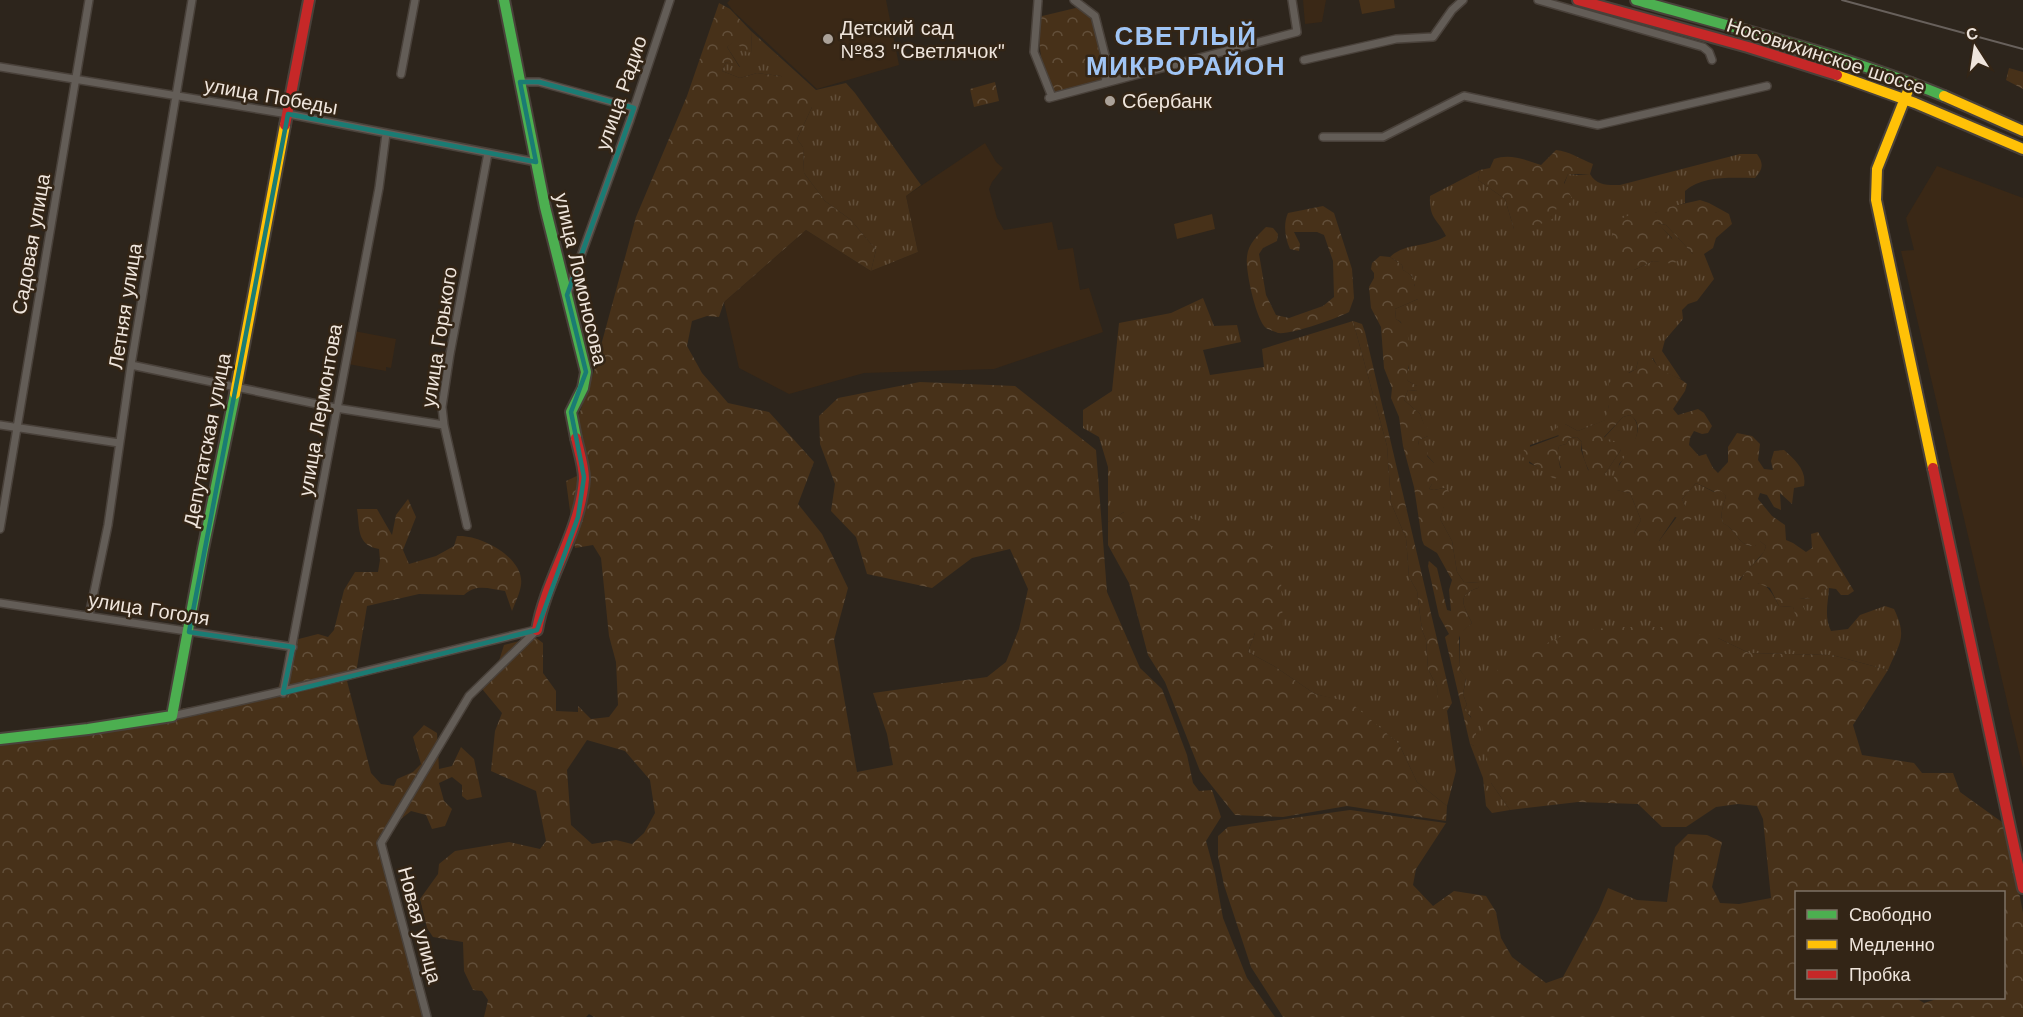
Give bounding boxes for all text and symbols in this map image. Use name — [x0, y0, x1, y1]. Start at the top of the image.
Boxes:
street label: Носовихинское шоссе — [1724, 13, 1928, 99]
place label: Детский сад №83 "Светлячок" — [840, 16, 1005, 63]
north arrow — [1945, 18, 2005, 78]
district label: СВЕТЛЫЙ МИКРОРАЙОН — [1086, 21, 1286, 81]
text: С — [1964, 23, 1980, 44]
marker: Детский сад №83 "Светлячок" — [821, 32, 835, 46]
street label: улица Радио — [590, 33, 652, 153]
street label: улица Победы — [202, 72, 340, 120]
place label: Сбербанк — [1122, 89, 1212, 113]
marker: Сбербанк — [1103, 94, 1117, 108]
street label: Садовая улица — [7, 171, 55, 316]
street label: улица Ломоносова — [550, 191, 613, 368]
street label: Летняя улица — [103, 240, 147, 371]
street label: улица Горького — [416, 265, 462, 409]
street label: улица Лермонтова — [293, 321, 347, 498]
street label: Депутатская улица — [178, 350, 236, 529]
street label: улица Гоголя — [87, 588, 211, 630]
street label: Новая улица — [393, 864, 447, 987]
legend — [1795, 891, 2005, 999]
text: Свободно — [1849, 904, 1932, 925]
text: Медленно — [1849, 934, 1935, 955]
text: Пробка — [1849, 964, 1912, 985]

